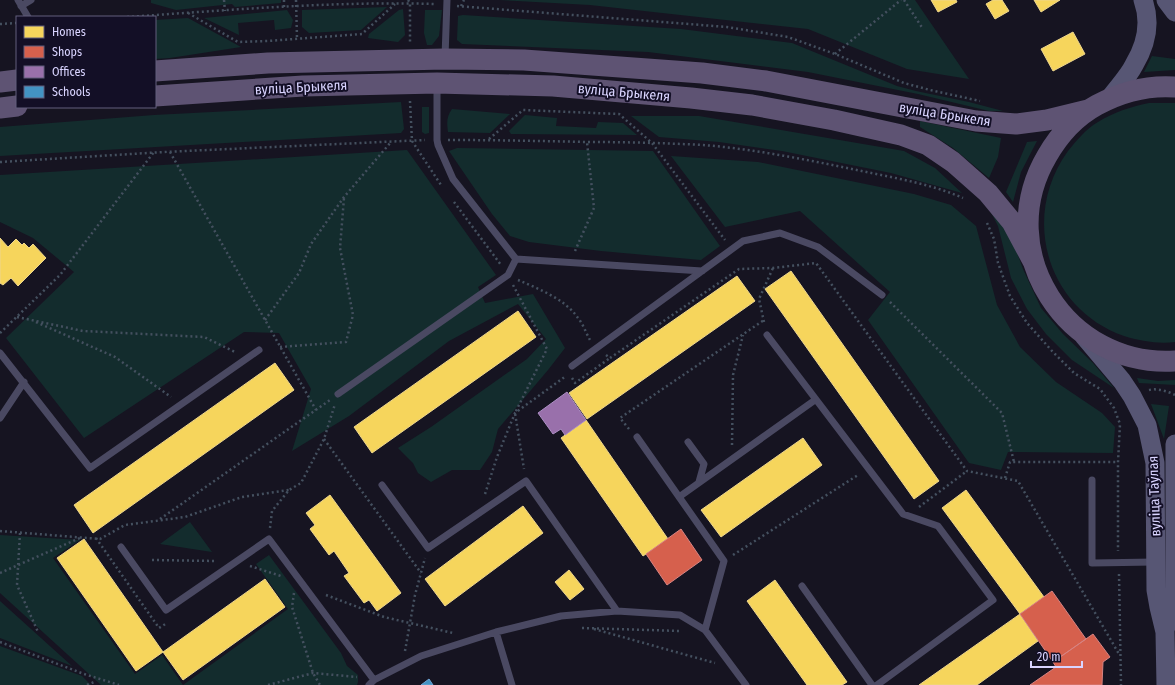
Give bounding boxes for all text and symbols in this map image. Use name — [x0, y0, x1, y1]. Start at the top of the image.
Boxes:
legend — [16, 16, 156, 108]
text: Homes — [52, 25, 86, 39]
text: Shops — [52, 45, 82, 59]
text: Offices — [52, 65, 85, 79]
street label: вуліца Брыкеля — [254, 77, 348, 98]
street label: вуліца Брыкеля — [577, 80, 671, 105]
text: Schools — [52, 85, 90, 99]
street label: вуліца Брыкеля — [898, 99, 992, 130]
street label: вуліца Таўлая — [1145, 455, 1164, 537]
scale bar — [1031, 643, 1082, 669]
text: 20 m — [1037, 650, 1061, 664]

